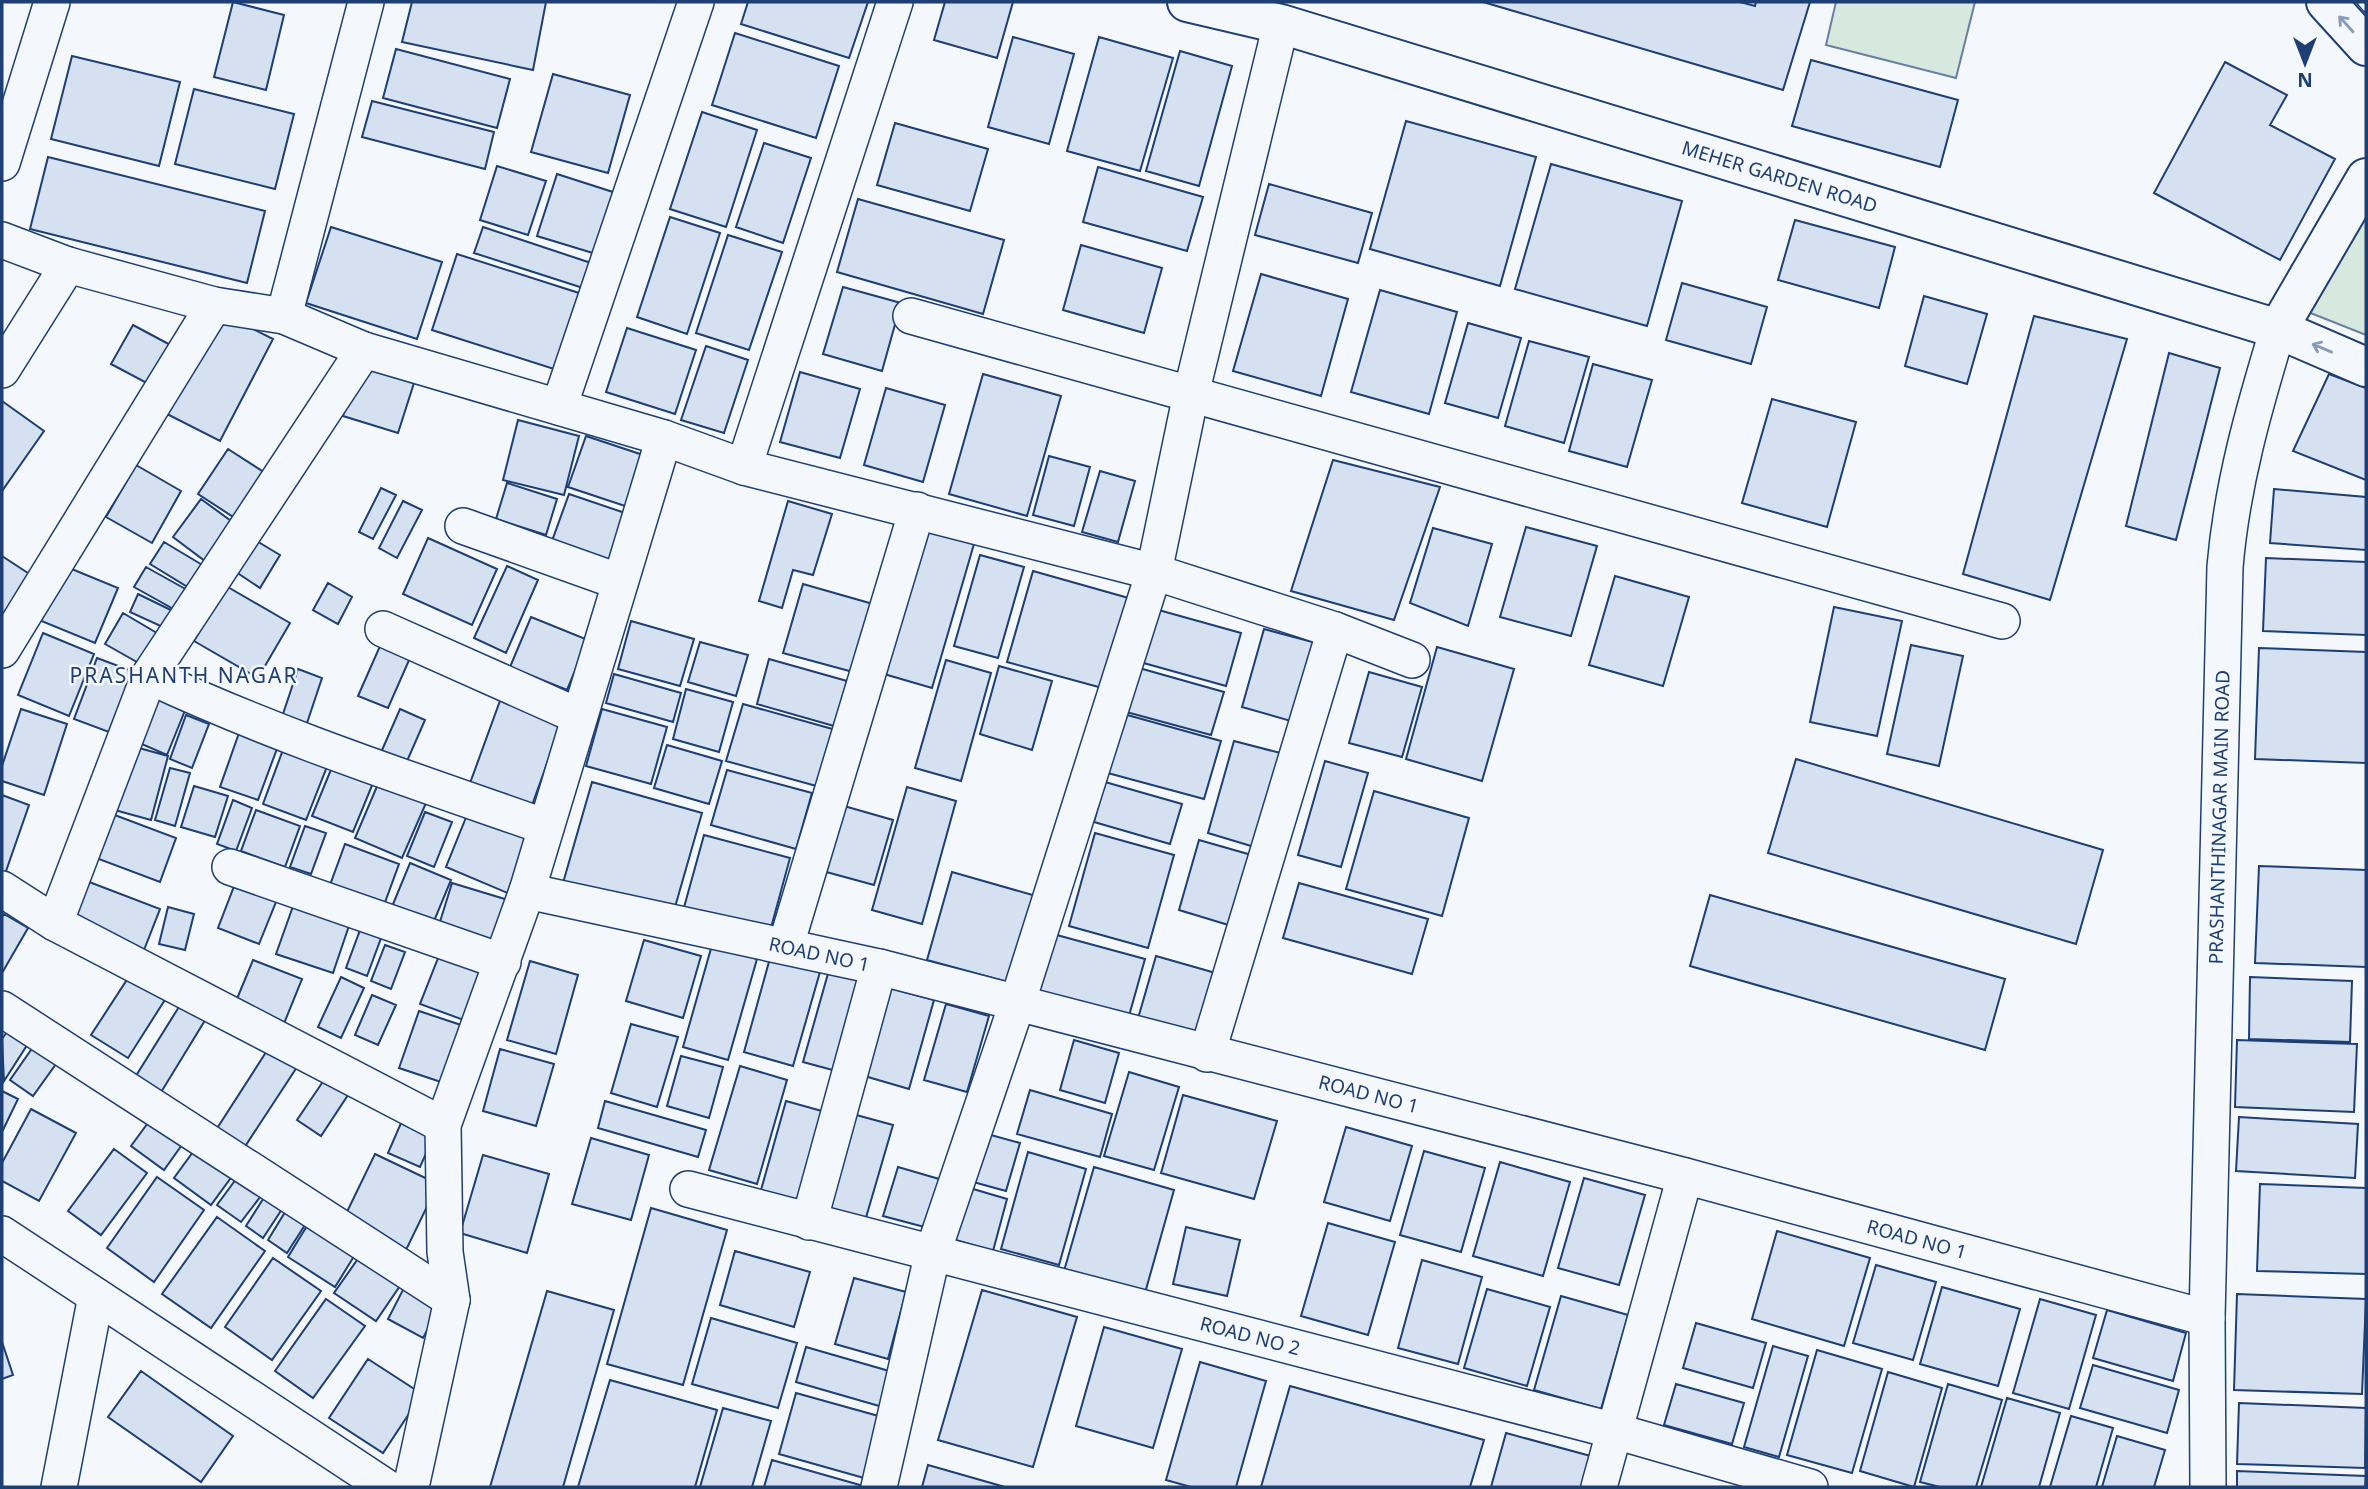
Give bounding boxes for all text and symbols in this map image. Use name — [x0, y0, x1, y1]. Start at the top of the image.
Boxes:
one-way arrow — [2338, 16, 2355, 33]
north arrow — [2270, 28, 2340, 98]
text: N — [2297, 67, 2313, 93]
street label: MEHER GARDEN ROAD — [1679, 134, 1881, 219]
one-way arrow — [2312, 341, 2333, 354]
district label: PRASHANTH NAGAR — [69, 661, 299, 689]
street label: PRASHANTHINAGAR MAIN ROAD — [2202, 670, 2236, 965]
street label: ROAD NO 1 — [766, 931, 872, 978]
street label: ROAD NO 1 — [1316, 1069, 1422, 1119]
street label: ROAD NO 1 — [1864, 1213, 1970, 1265]
street label: ROAD NO 2 — [1197, 1310, 1303, 1361]

